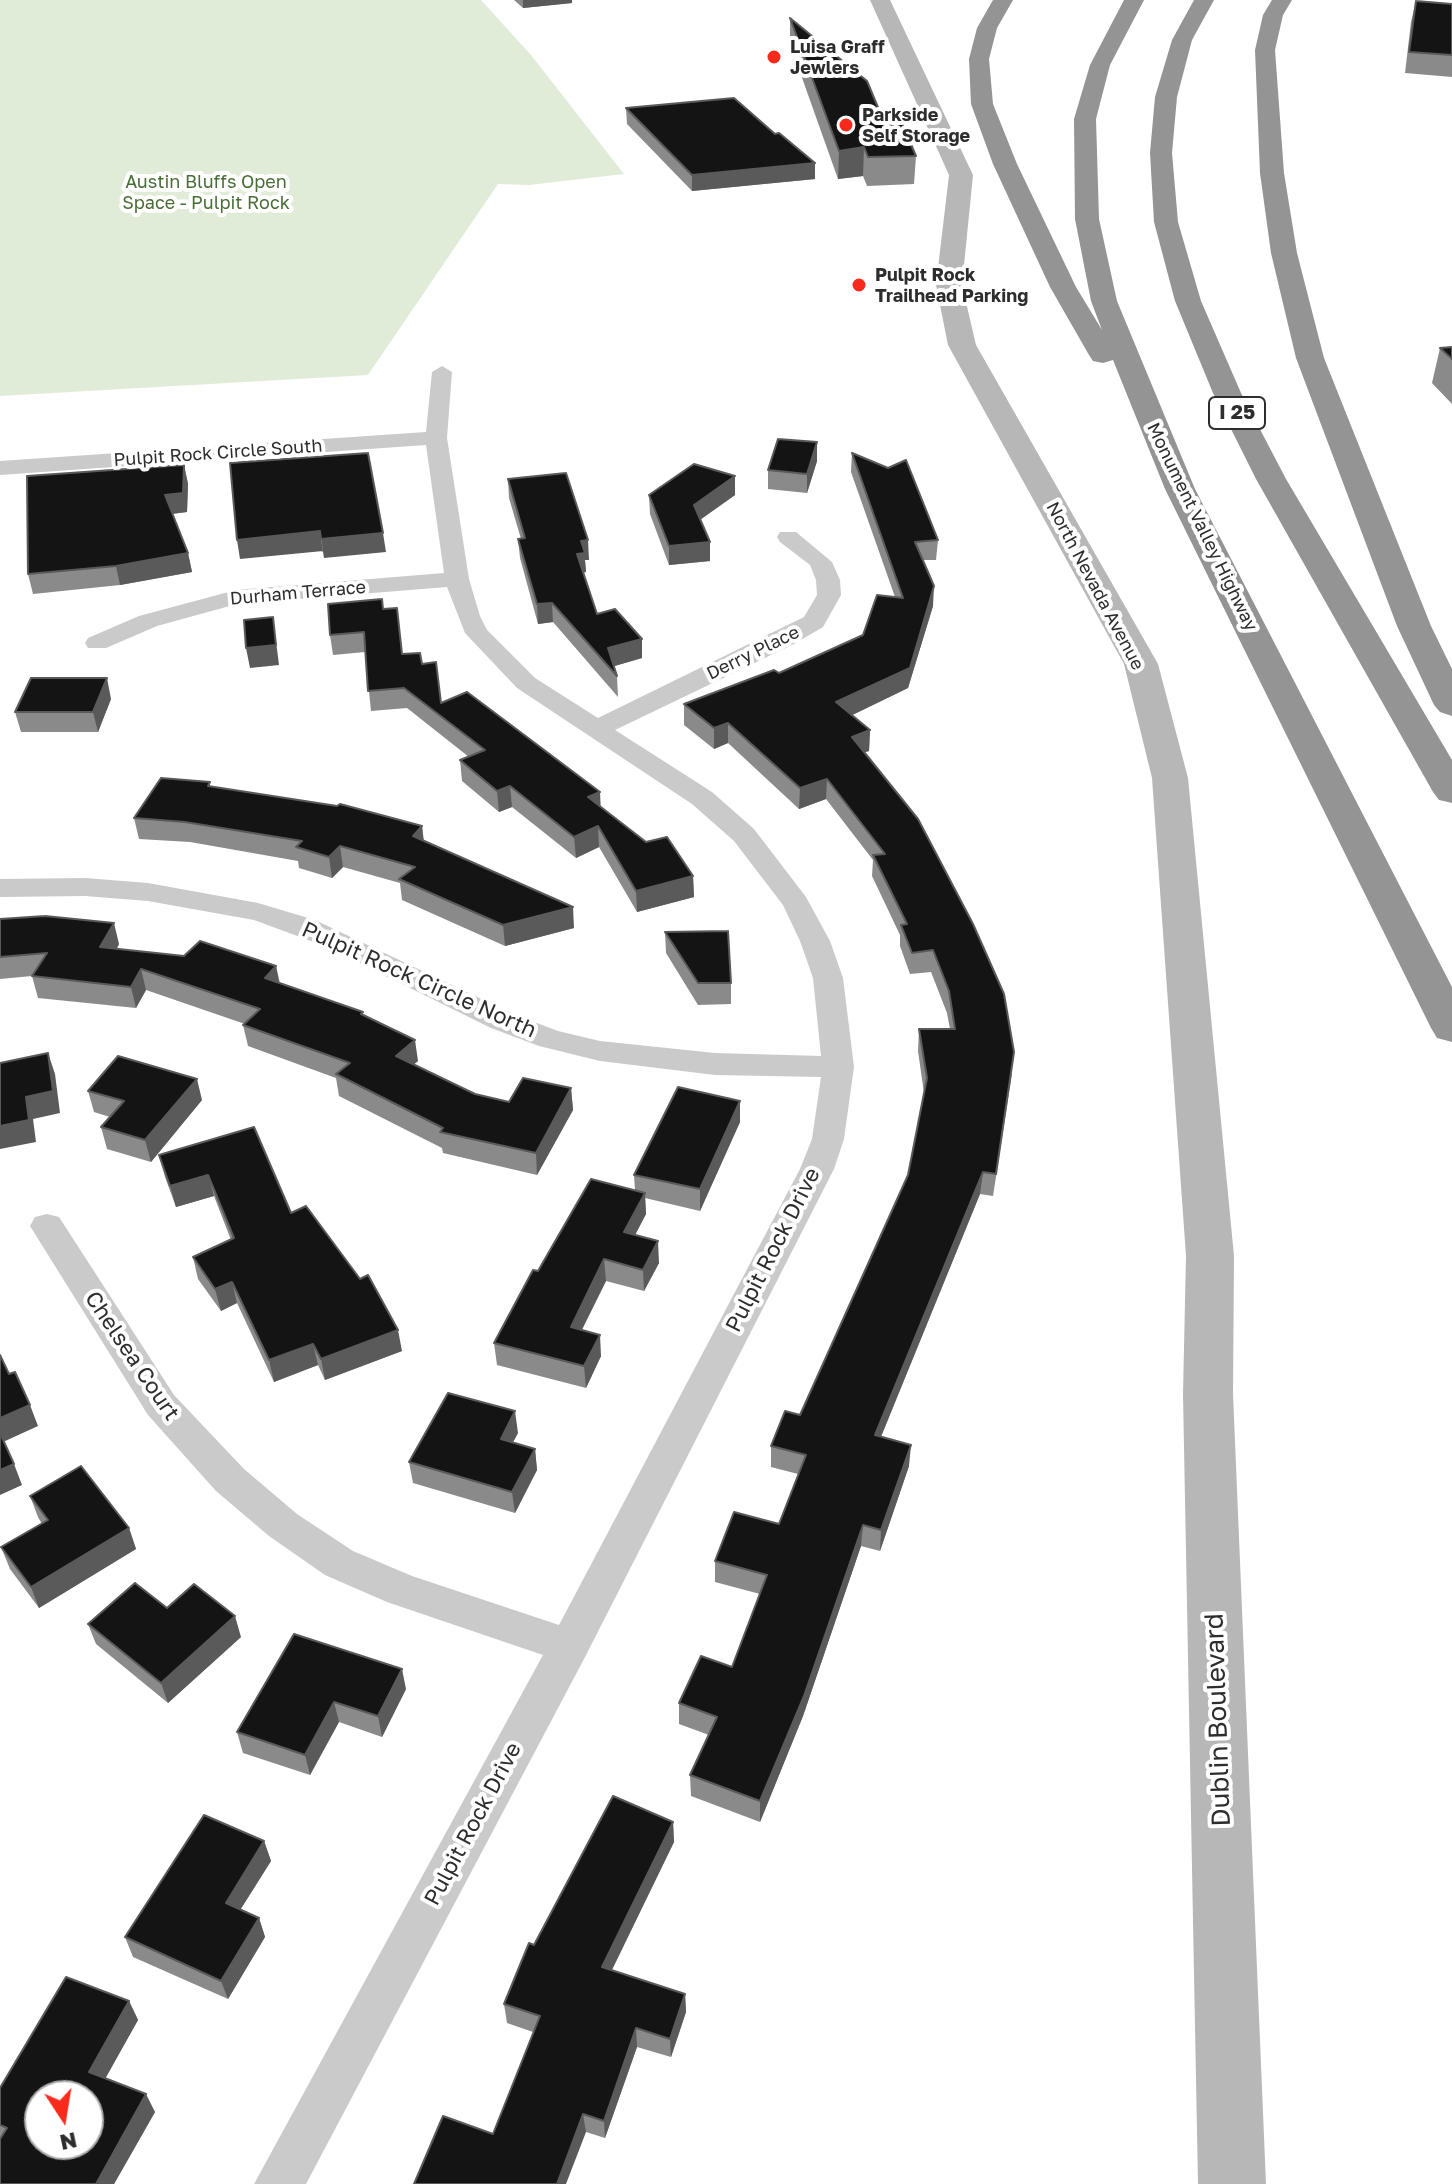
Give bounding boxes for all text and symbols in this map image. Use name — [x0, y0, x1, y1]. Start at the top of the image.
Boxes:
place label: Luisa Graff Jewlers — [790, 36, 885, 78]
marker: Luisa Graff Jewlers — [765, 48, 783, 66]
place label: Parkside Self Storage — [862, 104, 970, 146]
marker: Parkside Self Storage — [837, 116, 855, 134]
park label: Austin Bluffs Open Space - Pulpit Rock — [122, 171, 290, 214]
place label: Pulpit Rock Trailhead Parking — [875, 264, 1028, 306]
marker: Pulpit Rock Trailhead Parking — [850, 276, 868, 294]
road number: I 25 — [1209, 397, 1265, 429]
street label: Monument Valley Highway — [1142, 419, 1262, 635]
street label: Pulpit Rock Circle South — [113, 435, 323, 471]
street label: North Nevada Avenue — [1041, 498, 1149, 674]
street label: Durham Terrace — [229, 576, 367, 610]
street label: Derry Place — [703, 621, 803, 685]
street label: Pulpit Rock Circle North — [298, 916, 540, 1044]
street label: Pulpit Rock Drive — [720, 1163, 826, 1337]
street label: Chelsea Court — [79, 1286, 185, 1426]
street label: Dublin Boulevard — [1199, 1613, 1237, 1827]
street label: Pulpit Rock Drive — [419, 1738, 527, 1910]
north arrow — [24, 2080, 104, 2160]
text: N — [58, 2127, 80, 2157]

